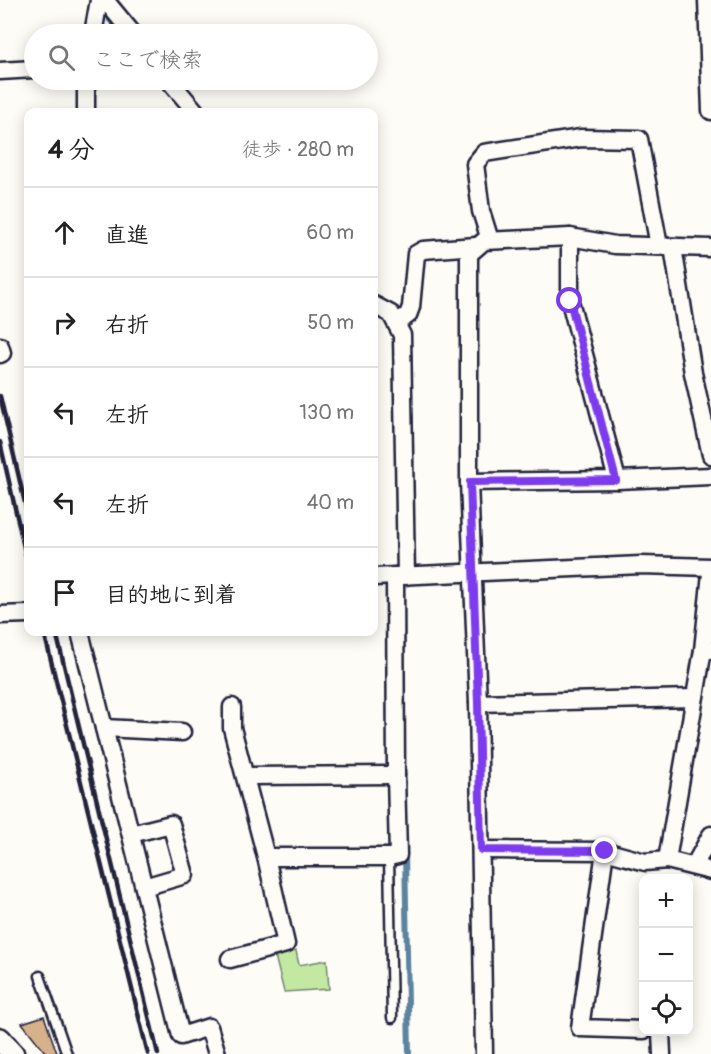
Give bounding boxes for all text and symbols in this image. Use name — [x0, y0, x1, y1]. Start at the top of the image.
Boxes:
search box — [24, 24, 378, 90]
icon: search — [45, 41, 78, 74]
text: ここで検索 — [93, 46, 203, 74]
text: 4 分 — [48, 134, 95, 166]
text: 徒歩 · 280 m — [242, 137, 354, 162]
icon: ahead — [48, 216, 81, 249]
text: 60 m — [307, 220, 354, 245]
text: 直進 — [105, 221, 149, 249]
route start — [556, 287, 582, 313]
icon: right — [48, 306, 81, 339]
text: 50 m — [307, 310, 354, 335]
text: 右折 — [105, 311, 149, 339]
icon: left — [48, 396, 81, 429]
text: 130 m — [299, 400, 354, 425]
text: 左折 — [105, 401, 149, 429]
icon: left — [48, 486, 81, 519]
text: 40 m — [307, 490, 354, 515]
text: 左折 — [105, 491, 149, 519]
icon: arrive — [48, 576, 81, 609]
text: 目的地に到着 — [105, 581, 237, 609]
route end — [591, 837, 617, 863]
map controls — [639, 874, 693, 1036]
button: + — [639, 874, 693, 928]
button: − — [639, 928, 693, 982]
button: locate — [639, 982, 693, 1036]

